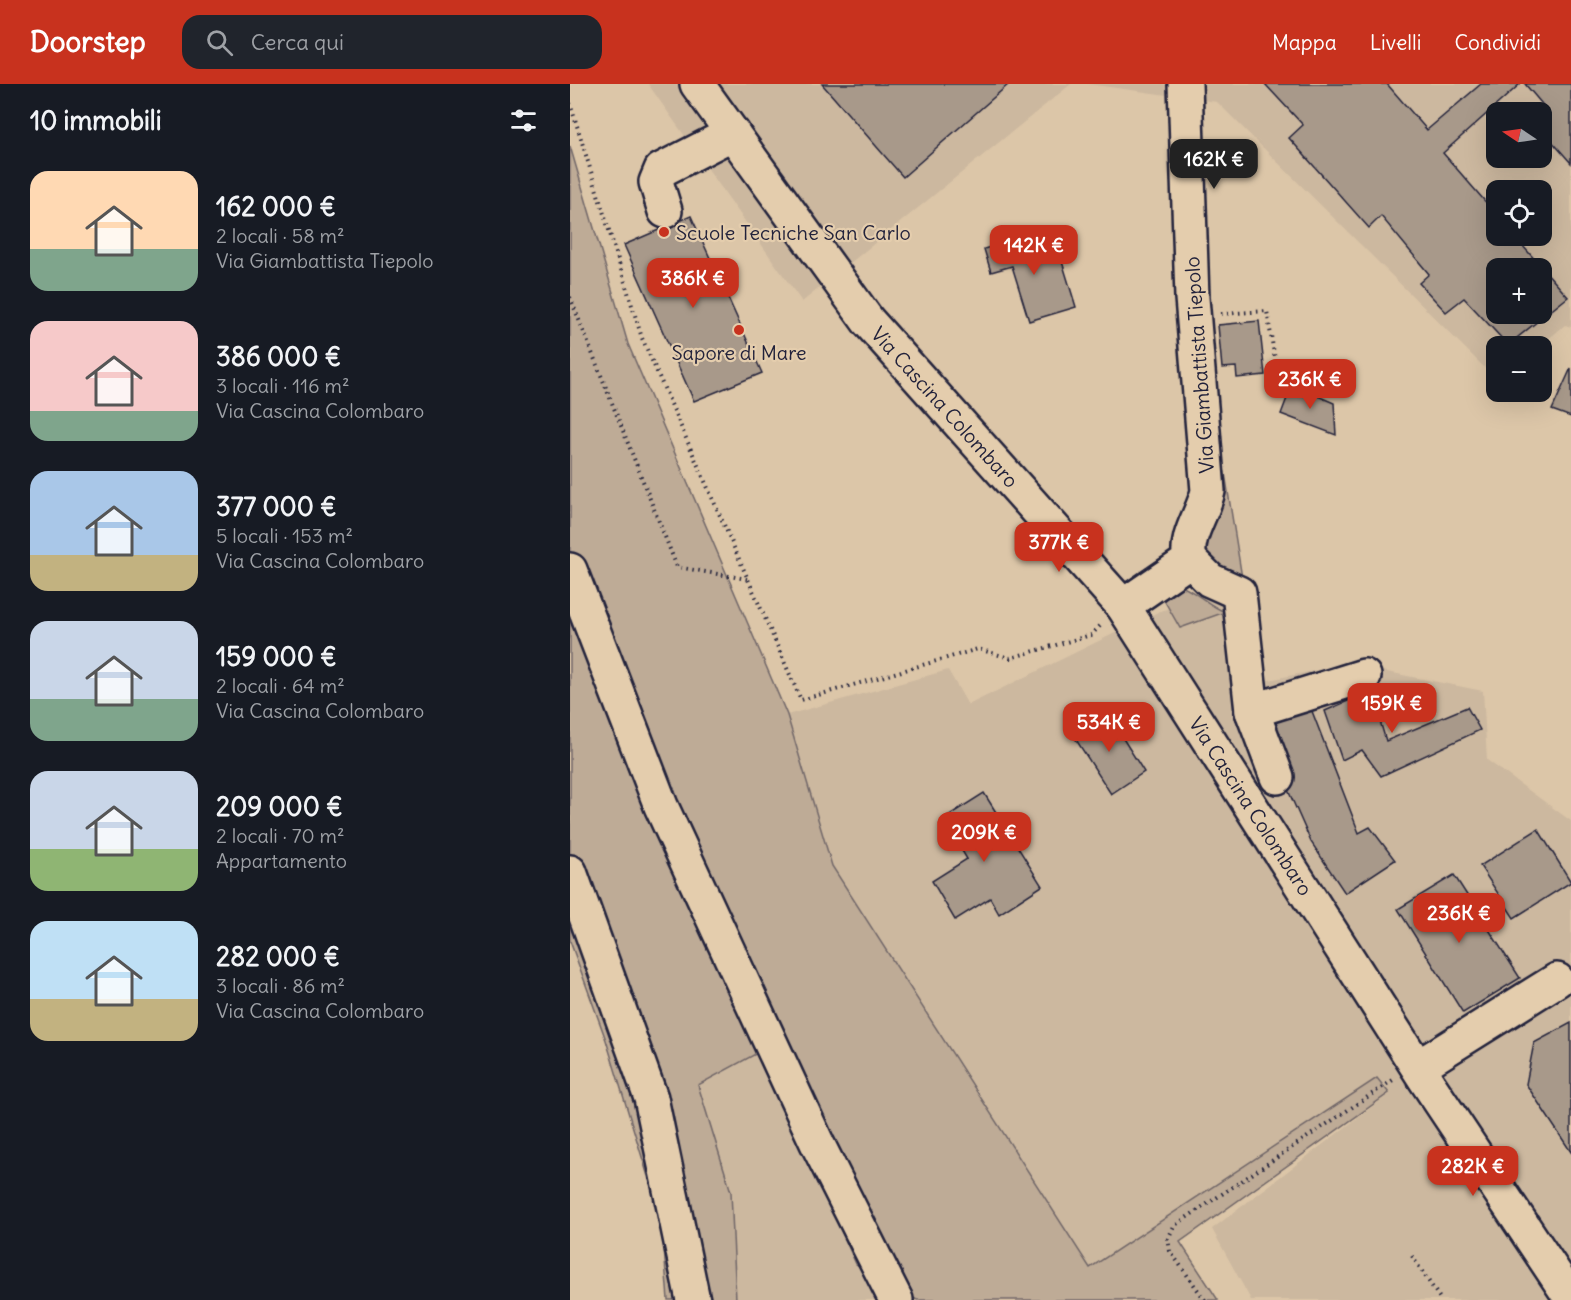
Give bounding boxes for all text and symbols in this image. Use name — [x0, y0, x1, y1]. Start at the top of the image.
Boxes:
search box — [182, 15, 602, 69]
text: Doorstep — [30, 24, 146, 60]
icon: search — [203, 26, 236, 59]
text: Cerca qui — [251, 28, 344, 56]
text: Mappa — [1272, 29, 1337, 56]
text: Livelli — [1370, 29, 1421, 56]
text: Condividi — [1454, 29, 1541, 56]
north arrow — [1486, 102, 1552, 168]
map controls — [1486, 102, 1552, 402]
text: 10 immobili — [30, 104, 161, 137]
icon: filters — [507, 104, 540, 137]
pin: 162K € — [1165, 139, 1263, 190]
text: 162K € — [1184, 146, 1244, 171]
button: locate — [1486, 180, 1552, 246]
text: 162 000 € — [216, 190, 336, 223]
icon: home — [78, 195, 150, 267]
place label: Scuole Tecniche San Carlo — [676, 220, 911, 245]
text: 2 locali · 58 m² — [216, 223, 345, 248]
marker: Scuole Tecniche San Carlo — [657, 225, 671, 239]
pin: 142K € — [985, 225, 1083, 276]
text: 142K € — [1004, 232, 1064, 257]
text: Via Giambattista Tiepolo — [216, 248, 434, 273]
street label: Via Giambattista Tiepolo — [1179, 256, 1219, 474]
pin: 386K € — [644, 258, 742, 309]
button: + — [1486, 258, 1552, 324]
text: 386K € — [661, 265, 725, 290]
street label: Via Cascina Colombaro — [866, 321, 1024, 493]
marker: Sapore di Mare — [732, 323, 746, 337]
button: − — [1486, 336, 1552, 402]
text: 386 000 € — [216, 340, 341, 373]
place label: Sapore di Mare — [671, 340, 807, 365]
icon: home — [78, 345, 150, 417]
pin: 236K € — [1261, 359, 1359, 410]
text: 236K € — [1278, 366, 1342, 391]
text: 3 locali · 116 m² — [216, 373, 349, 398]
text: Via Cascina Colombaro — [216, 398, 424, 423]
text: 377 000 € — [216, 490, 337, 523]
icon: home — [78, 495, 150, 567]
pin: 377K € — [1010, 522, 1108, 573]
text: 5 locali · 153 m² — [216, 523, 353, 548]
text: 377K € — [1029, 529, 1089, 554]
text: Via Cascina Colombaro — [216, 548, 424, 573]
text: 159 000 € — [216, 640, 337, 673]
icon: home — [78, 645, 150, 717]
text: 2 locali · 64 m² — [216, 673, 345, 698]
pin: 159K € — [1343, 683, 1441, 734]
text: 159K € — [1362, 690, 1422, 715]
text: Via Cascina Colombaro — [216, 698, 424, 723]
pin: 534K € — [1060, 702, 1158, 753]
text: 534K € — [1077, 709, 1141, 734]
street label: Via Cascina Colombaro — [1184, 712, 1318, 900]
text: 209 000 € — [216, 790, 343, 823]
icon: home — [78, 795, 150, 867]
pin: 209K € — [935, 812, 1033, 863]
text: 209K € — [951, 819, 1017, 844]
text: 2 locali · 70 m² — [216, 823, 345, 848]
text: Appartamento — [216, 848, 347, 873]
pin: 236K € — [1410, 893, 1508, 944]
text: 236K € — [1427, 900, 1491, 925]
text: 282 000 € — [216, 940, 340, 973]
icon: home — [78, 945, 150, 1017]
text: 3 locali · 86 m² — [216, 973, 345, 998]
text: Via Cascina Colombaro — [216, 998, 424, 1023]
pin: 282K € — [1424, 1146, 1522, 1197]
text: 282K € — [1441, 1153, 1505, 1178]

